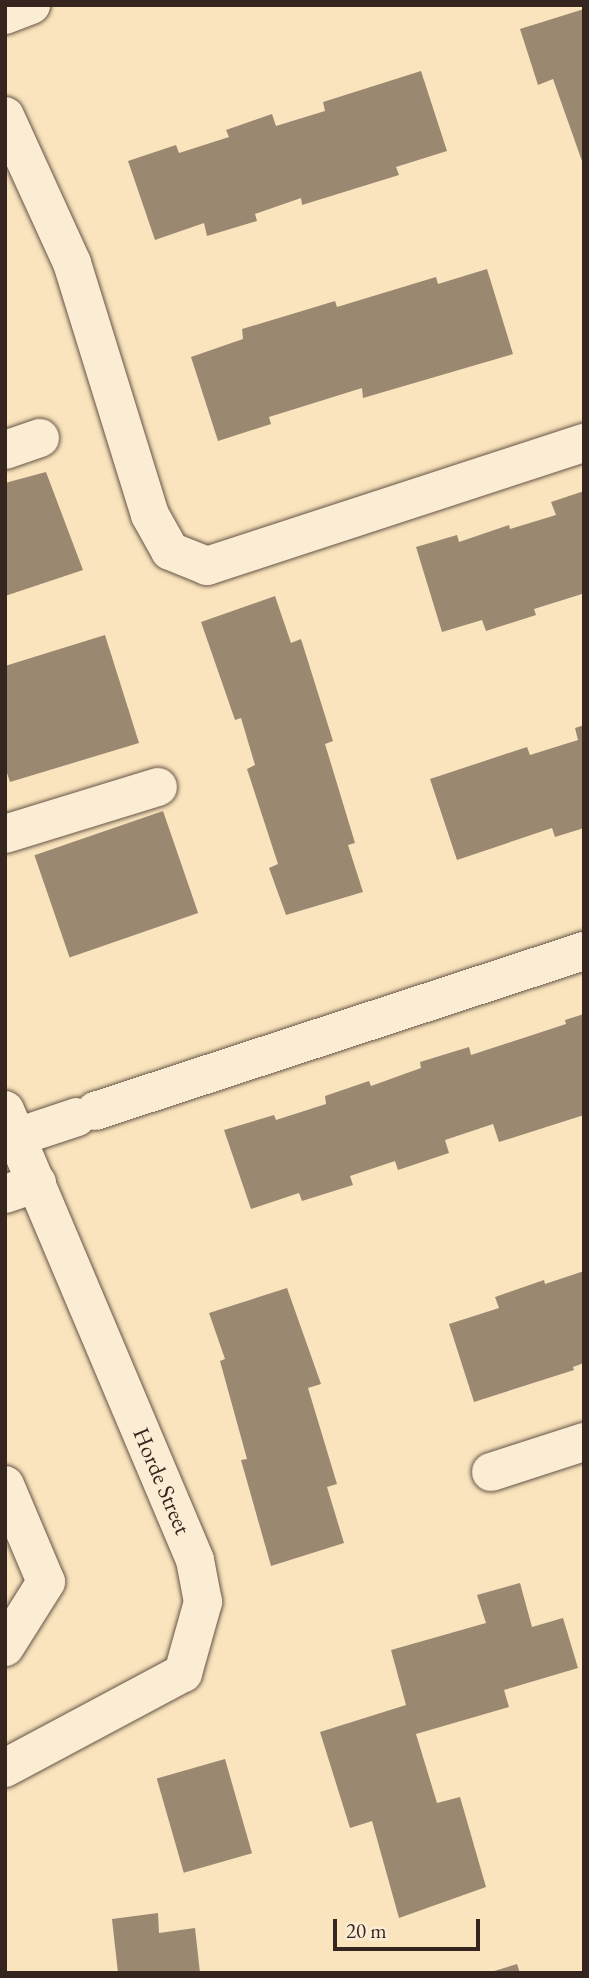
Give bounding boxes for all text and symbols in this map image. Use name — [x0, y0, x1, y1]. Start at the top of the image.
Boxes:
street label: Horde Street — [127, 1423, 197, 1539]
scale bar — [337, 1904, 484, 1948]
text: 20 m — [346, 1917, 387, 1944]

